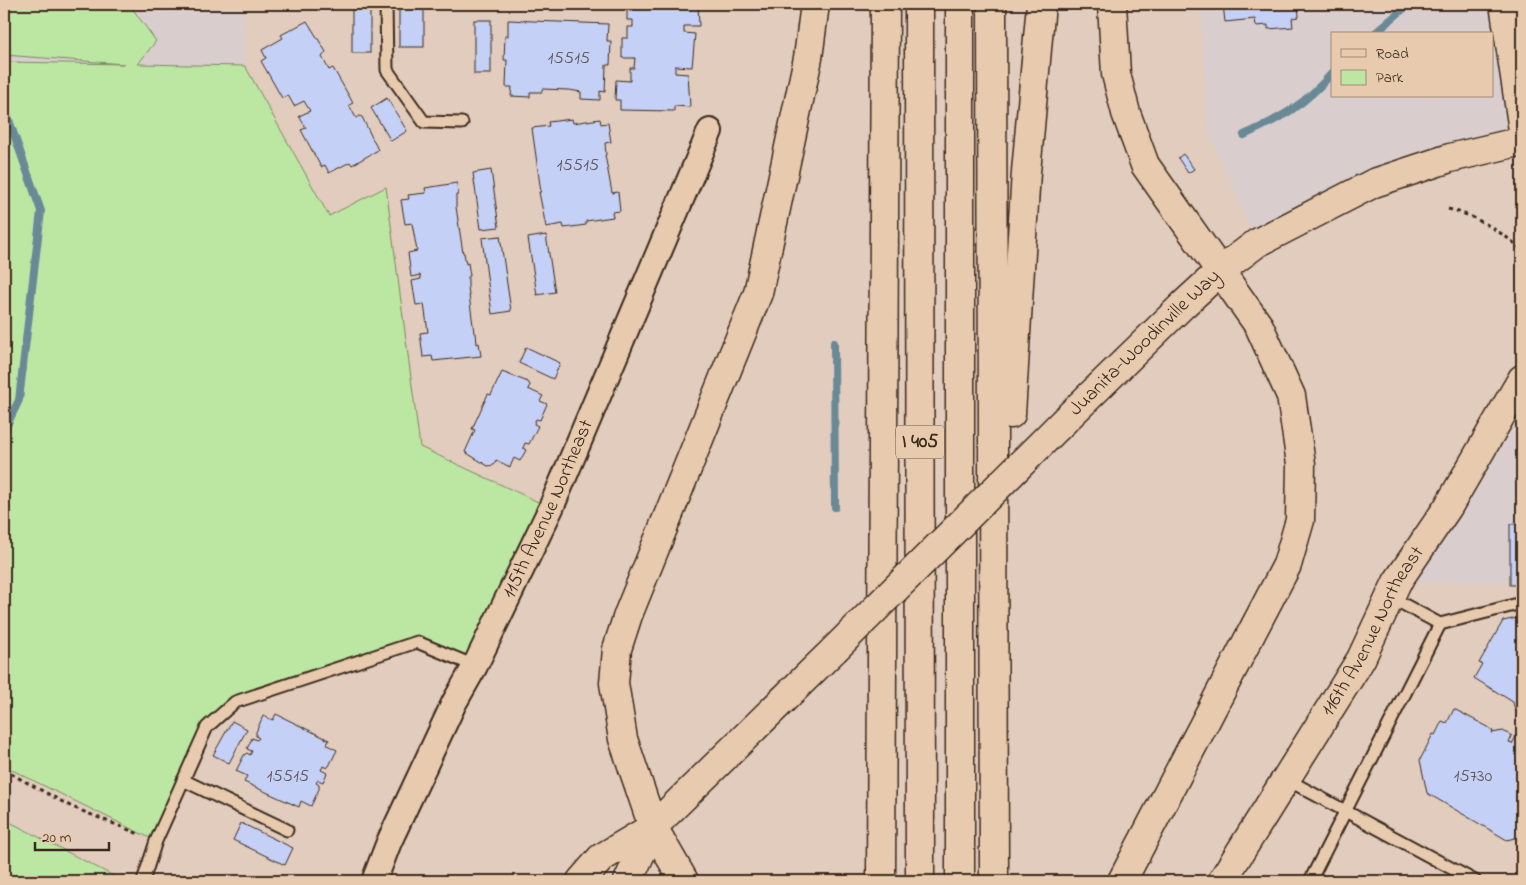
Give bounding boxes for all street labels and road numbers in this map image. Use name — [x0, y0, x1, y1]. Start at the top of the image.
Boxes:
street label: Juanita-Woodinville Way — [1062, 263, 1227, 423]
street label: 115th Avenue Northeast — [495, 415, 601, 603]
road number: I 405 — [896, 426, 944, 458]
street label: 116th Avenue Northeast — [1314, 540, 1432, 722]

